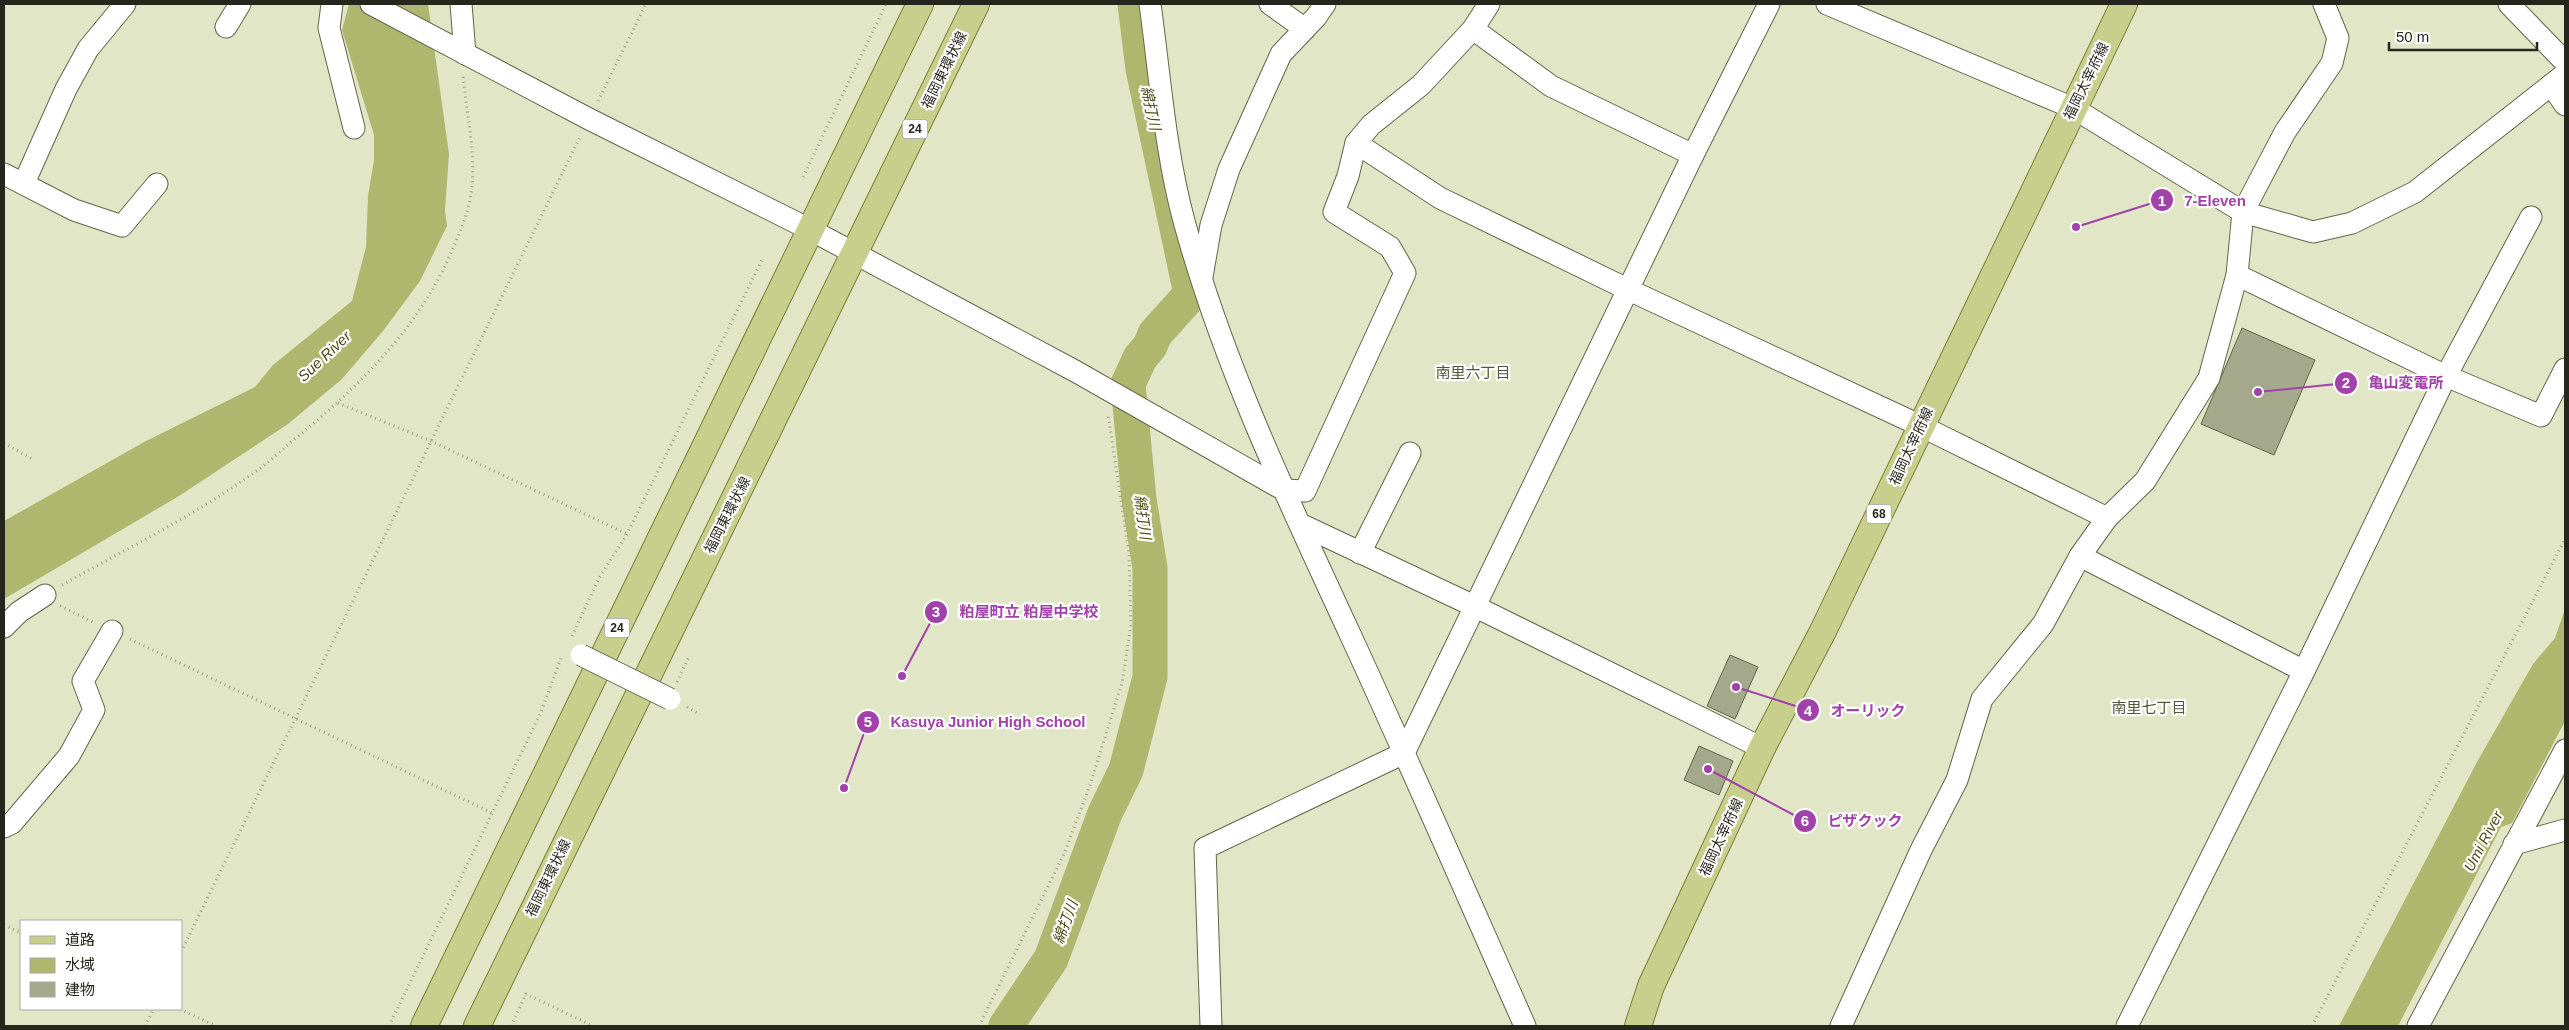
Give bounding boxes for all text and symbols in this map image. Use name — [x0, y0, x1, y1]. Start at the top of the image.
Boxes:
scale bar — [2389, 20, 2536, 52]
text: 50 m — [2396, 28, 2429, 45]
street label: 福岡東環状線 — [918, 29, 970, 111]
street label: 福岡太宰府線 — [2060, 40, 2112, 122]
water label: 綿打川 — [1138, 84, 1164, 134]
road number: 24 — [902, 120, 928, 138]
callout: 7-Eleven — [2150, 185, 2256, 215]
text: 1 — [2158, 192, 2166, 209]
text: 7-Eleven — [2184, 192, 2246, 209]
water label: Sue River — [294, 327, 355, 385]
district label: 南里六丁目 — [1435, 364, 1511, 381]
callout: 亀山変電所 — [2333, 368, 2453, 398]
text: 2 — [2342, 374, 2350, 391]
text: 亀山変電所 — [2368, 374, 2444, 391]
street label: 福岡太宰府線 — [1886, 405, 1936, 487]
street label: 福岡東環状線 — [701, 474, 753, 556]
water label: 綿打川 — [1131, 494, 1155, 542]
road number: 68 — [1866, 504, 1892, 524]
callout: 粕屋町立 粕屋中学校 — [924, 597, 1108, 627]
text: 3 — [932, 603, 940, 620]
text: 粕屋町立 粕屋中学校 — [959, 603, 1099, 620]
road number: 24 — [604, 618, 630, 638]
callout: オーリック — [1795, 695, 1915, 725]
district label: 南里七丁目 — [2111, 699, 2187, 716]
text: 4 — [1804, 702, 1813, 719]
text: オーリック — [1830, 702, 1906, 719]
callout: Kasuya Junior High School — [856, 707, 1096, 737]
text: 5 — [864, 713, 872, 730]
text: Kasuya Junior High School — [890, 713, 1086, 730]
street label: 福岡太宰府線 — [1696, 796, 1746, 878]
callout: ピザクック — [1792, 806, 1912, 836]
water label: Umi River — [2460, 807, 2506, 874]
text: 6 — [1801, 812, 1809, 829]
text: ピザクック — [1827, 812, 1903, 829]
street label: 福岡東環状線 — [522, 837, 574, 919]
water label: 綿打川 — [1049, 896, 1081, 946]
legend — [20, 920, 182, 1010]
text: 道路 — [65, 931, 95, 948]
text: 水域 — [65, 956, 95, 973]
text: 建物 — [65, 981, 95, 998]

